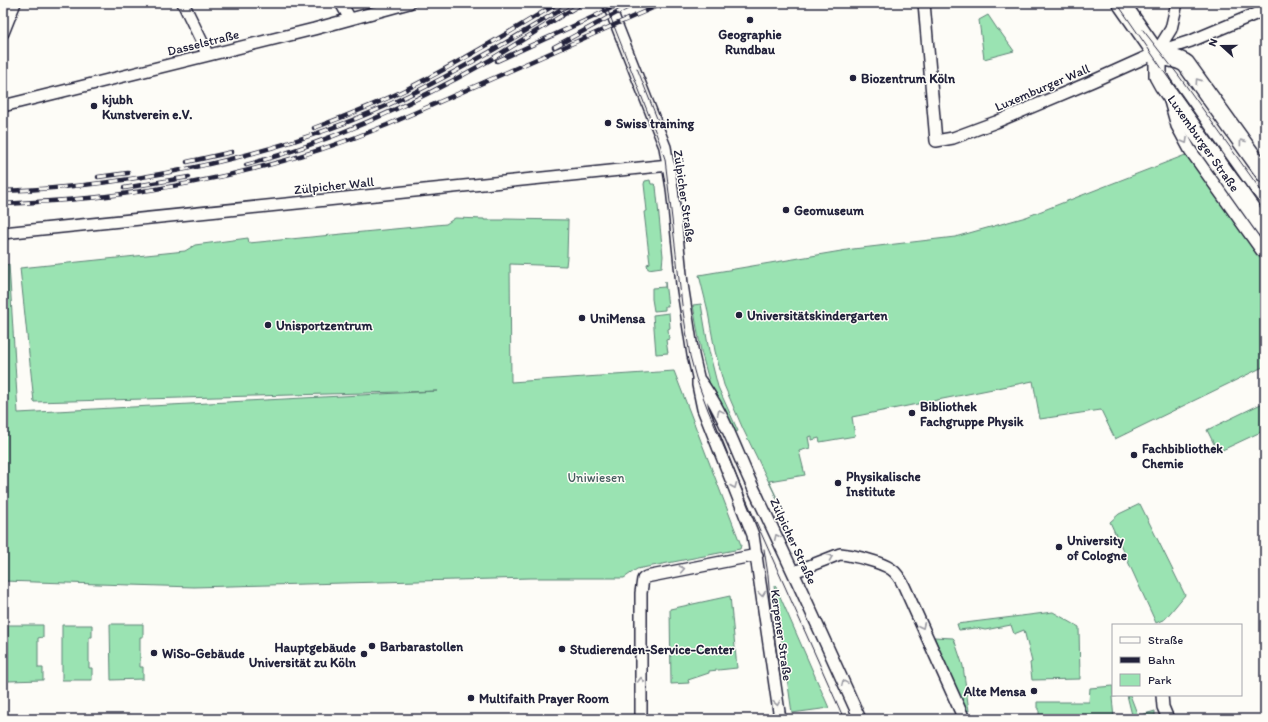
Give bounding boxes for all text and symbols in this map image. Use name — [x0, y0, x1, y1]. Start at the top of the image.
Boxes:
marker: Geographie Rundbau — [745, 15, 755, 25]
street label: Dasselstraße — [166, 26, 241, 59]
north arrow — [1202, 26, 1242, 66]
place label: Geographie Rundbau — [718, 27, 782, 57]
text: N — [1206, 37, 1221, 48]
street label: Luxemburger Wall — [992, 61, 1092, 114]
place label: Biozentrum Köln — [861, 71, 956, 86]
marker: Biozentrum Köln — [848, 73, 858, 83]
one-way arrow — [1196, 78, 1203, 85]
place label: kjubh Kunstverein e.V. — [102, 92, 193, 122]
street label: Luxemburger Straße — [1165, 92, 1243, 194]
marker: kjubh Kunstverein e.V. — [89, 101, 99, 111]
place label: Swiss training — [616, 116, 695, 132]
marker: Swiss training — [603, 118, 613, 128]
one-way arrow — [1180, 137, 1187, 144]
one-way arrow — [1239, 139, 1247, 146]
street label: Zülpicher Straße — [671, 149, 698, 243]
street label: Zülpicher Wall — [293, 174, 375, 197]
place label: Geomuseum — [794, 203, 864, 218]
marker: Geomuseum — [781, 205, 791, 215]
place label: Universitätskindergarten — [747, 308, 888, 324]
marker: Universitätskindergarten — [734, 310, 744, 320]
place label: UniMensa — [590, 311, 645, 326]
marker: UniMensa — [577, 313, 587, 323]
place label: Unisportzentrum — [276, 318, 372, 334]
marker: Unisportzentrum — [263, 320, 273, 330]
place label: Bibliothek Fachgruppe Physik — [920, 399, 1024, 430]
marker: Bibliothek Fachgruppe Physik — [907, 408, 917, 418]
one-way arrow — [717, 409, 725, 417]
place label: Fachbibliothek Chemie — [1142, 441, 1223, 471]
marker: Fachbibliothek Chemie — [1129, 450, 1139, 460]
place label: Physikalische Institute — [846, 469, 921, 499]
park label: Uniwiesen — [567, 470, 625, 485]
marker: Physikalische Institute — [833, 478, 843, 488]
one-way arrow — [729, 483, 737, 490]
street label: Zülpicher Straße — [767, 496, 820, 587]
place label: University of Cologne — [1067, 533, 1127, 564]
one-way arrow — [774, 534, 782, 541]
marker: University of Cologne — [1054, 542, 1064, 552]
one-way arrow — [827, 554, 834, 562]
one-way arrow — [679, 566, 685, 574]
street label: Kerpener Straße — [768, 588, 795, 682]
one-way arrow — [757, 590, 766, 597]
one-way arrow — [917, 622, 925, 629]
legend — [1112, 624, 1242, 696]
text: Straße — [1148, 633, 1183, 647]
place label: Barbarastollen — [380, 639, 464, 654]
place label: Hauptgebäude Universität zu Köln — [249, 640, 357, 670]
marker: Barbarastollen — [367, 641, 377, 651]
place label: Studierenden-Service-Center — [570, 642, 735, 657]
marker: Studierenden-Service-Center — [557, 644, 567, 654]
place label: WiSo-Gebäude — [162, 646, 245, 661]
marker: WiSo-Gebäude — [149, 648, 159, 658]
marker: Hauptgebäude Universität zu Köln — [359, 649, 369, 659]
text: Bahn — [1148, 653, 1175, 667]
text: Park — [1148, 673, 1172, 687]
one-way arrow — [637, 677, 645, 683]
one-way arrow — [841, 680, 849, 688]
place label: Alte Mensa — [963, 684, 1026, 699]
marker: Alte Mensa — [1029, 686, 1039, 696]
place label: Multifaith Prayer Room — [479, 691, 609, 707]
marker: Multifaith Prayer Room — [466, 693, 476, 703]
one-way arrow — [773, 700, 781, 706]

